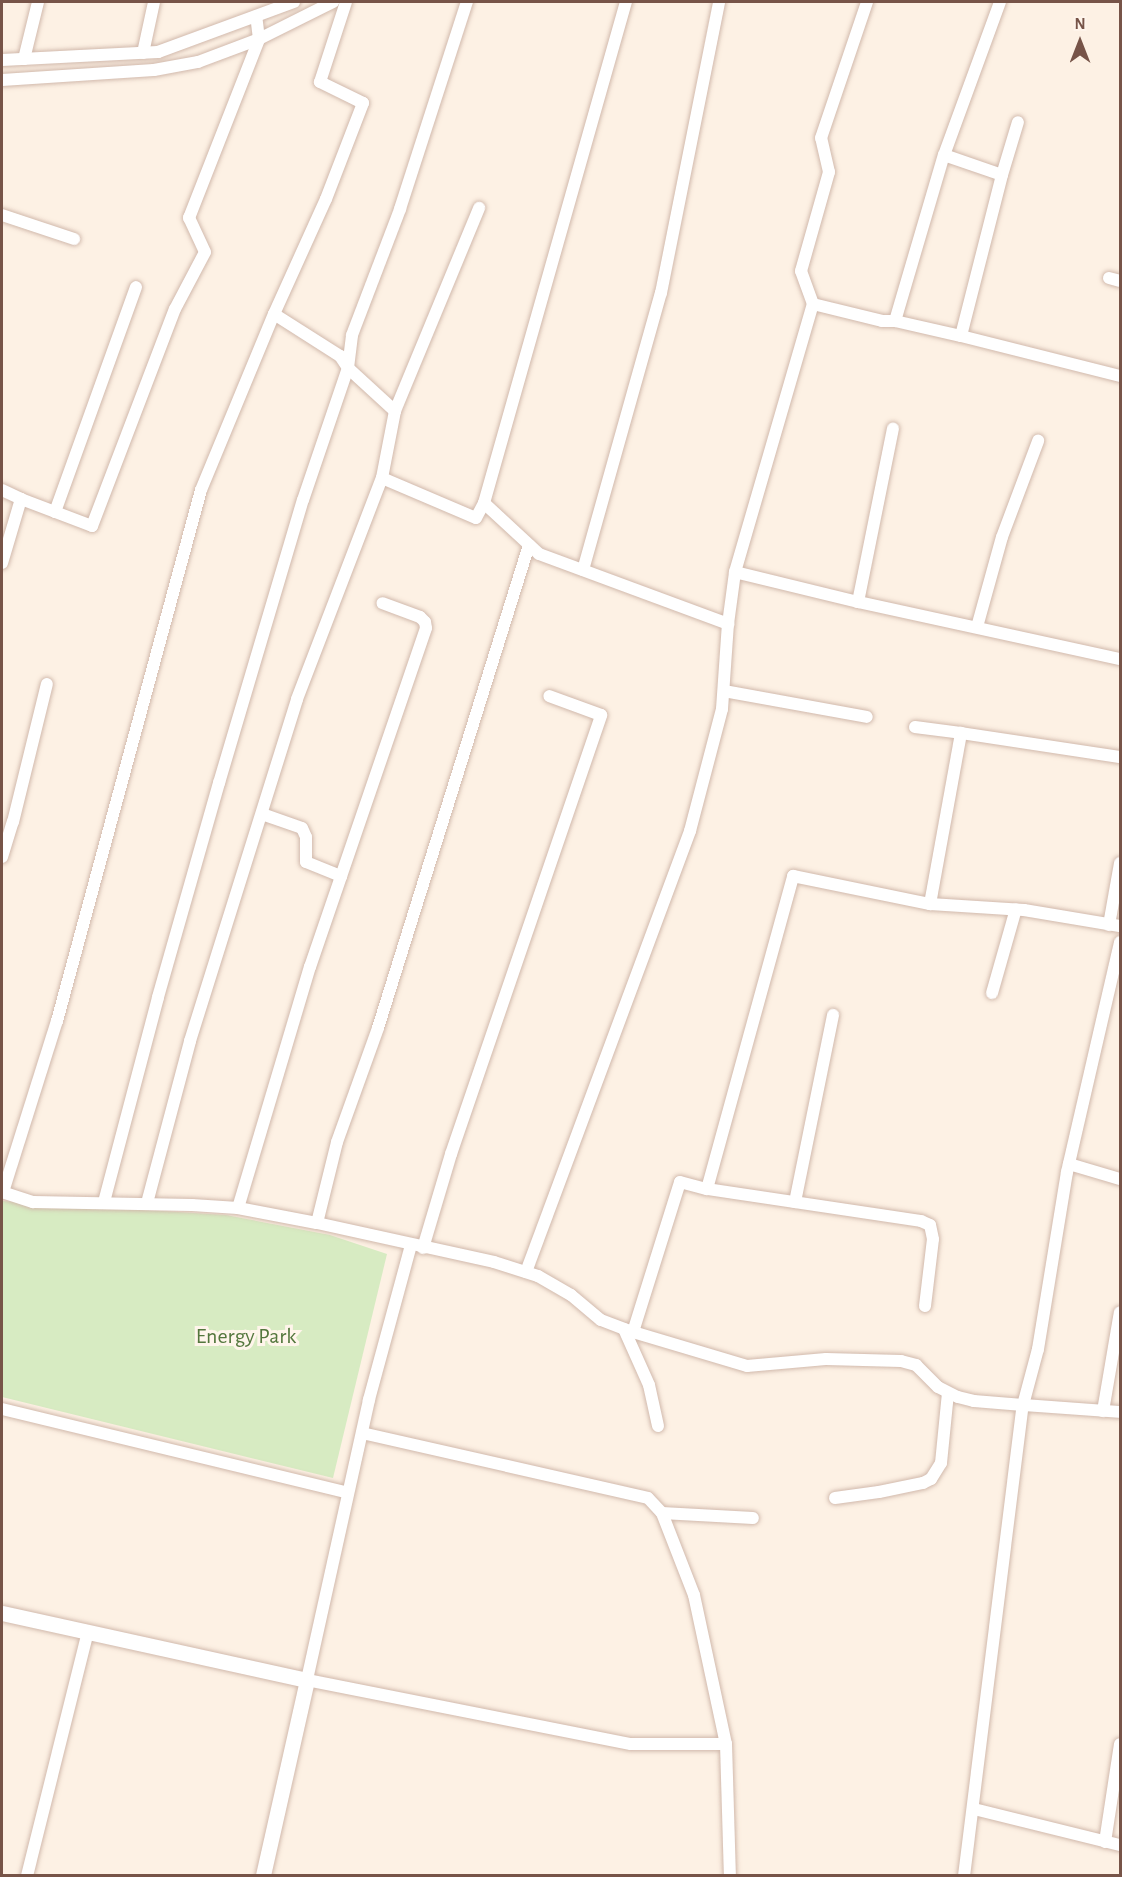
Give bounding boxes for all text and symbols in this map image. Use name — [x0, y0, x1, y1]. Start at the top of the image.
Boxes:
north arrow — [1050, 12, 1110, 72]
text: N — [1074, 16, 1086, 32]
park label: Energy Park — [196, 1324, 296, 1350]

